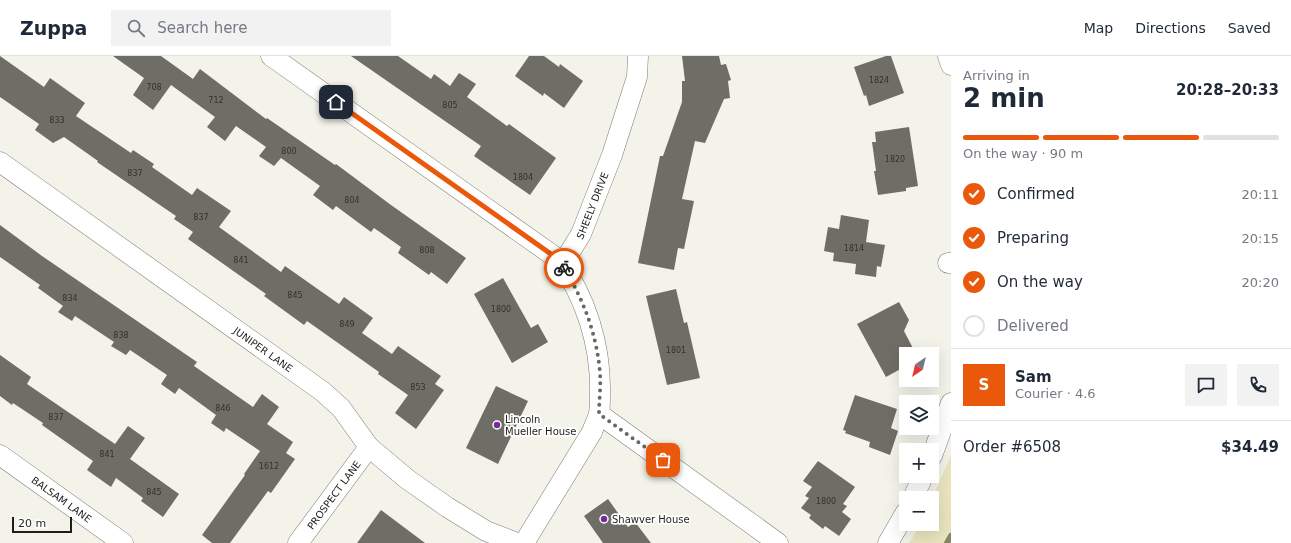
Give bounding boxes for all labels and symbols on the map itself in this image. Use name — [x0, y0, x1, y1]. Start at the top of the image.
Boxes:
house number: 1824 — [869, 76, 889, 85]
house number: 708 — [146, 83, 162, 92]
pin — [319, 85, 353, 119]
house number: 712 — [208, 96, 224, 105]
house number: 805 — [442, 101, 458, 110]
house number: 833 — [49, 116, 65, 125]
house number: 800 — [281, 147, 297, 156]
house number: 1820 — [885, 155, 905, 164]
house number: 837 — [127, 169, 143, 178]
street label: SHEELY DRIVE — [574, 170, 610, 241]
house number: 1804 — [513, 173, 533, 182]
house number: 804 — [344, 196, 360, 205]
house number: 837 — [193, 213, 209, 222]
house number: 1814 — [844, 244, 864, 253]
house number: 808 — [419, 246, 435, 255]
courier — [544, 248, 584, 288]
house number: 841 — [233, 256, 249, 265]
house number: 845 — [287, 291, 303, 300]
house number: 834 — [62, 294, 78, 303]
house number: 1800 — [491, 305, 511, 314]
house number: 849 — [339, 320, 355, 329]
street label: JUNIPER LANE — [231, 324, 295, 374]
house number: 838 — [113, 331, 129, 340]
house number: 1801 — [666, 346, 686, 355]
north arrow — [899, 347, 939, 387]
house number: 853 — [410, 383, 426, 392]
house number: 846 — [215, 404, 231, 413]
house number: 837 — [48, 413, 64, 422]
place label: Lincoln Mueller House — [505, 414, 576, 437]
marker: Lincoln Mueller House — [492, 420, 502, 430]
pin — [646, 443, 680, 477]
house number: 841 — [99, 450, 115, 459]
street label: PROSPECT LANE — [305, 458, 363, 531]
house number: 1612 — [259, 462, 279, 471]
street label: BALSAM LANE — [30, 474, 94, 524]
house number: 845 — [146, 488, 162, 497]
house number: 1800 — [816, 497, 836, 506]
marker: Shawver House — [599, 514, 609, 524]
place label: Shawver House — [612, 514, 690, 525]
scale bar — [12, 515, 72, 534]

